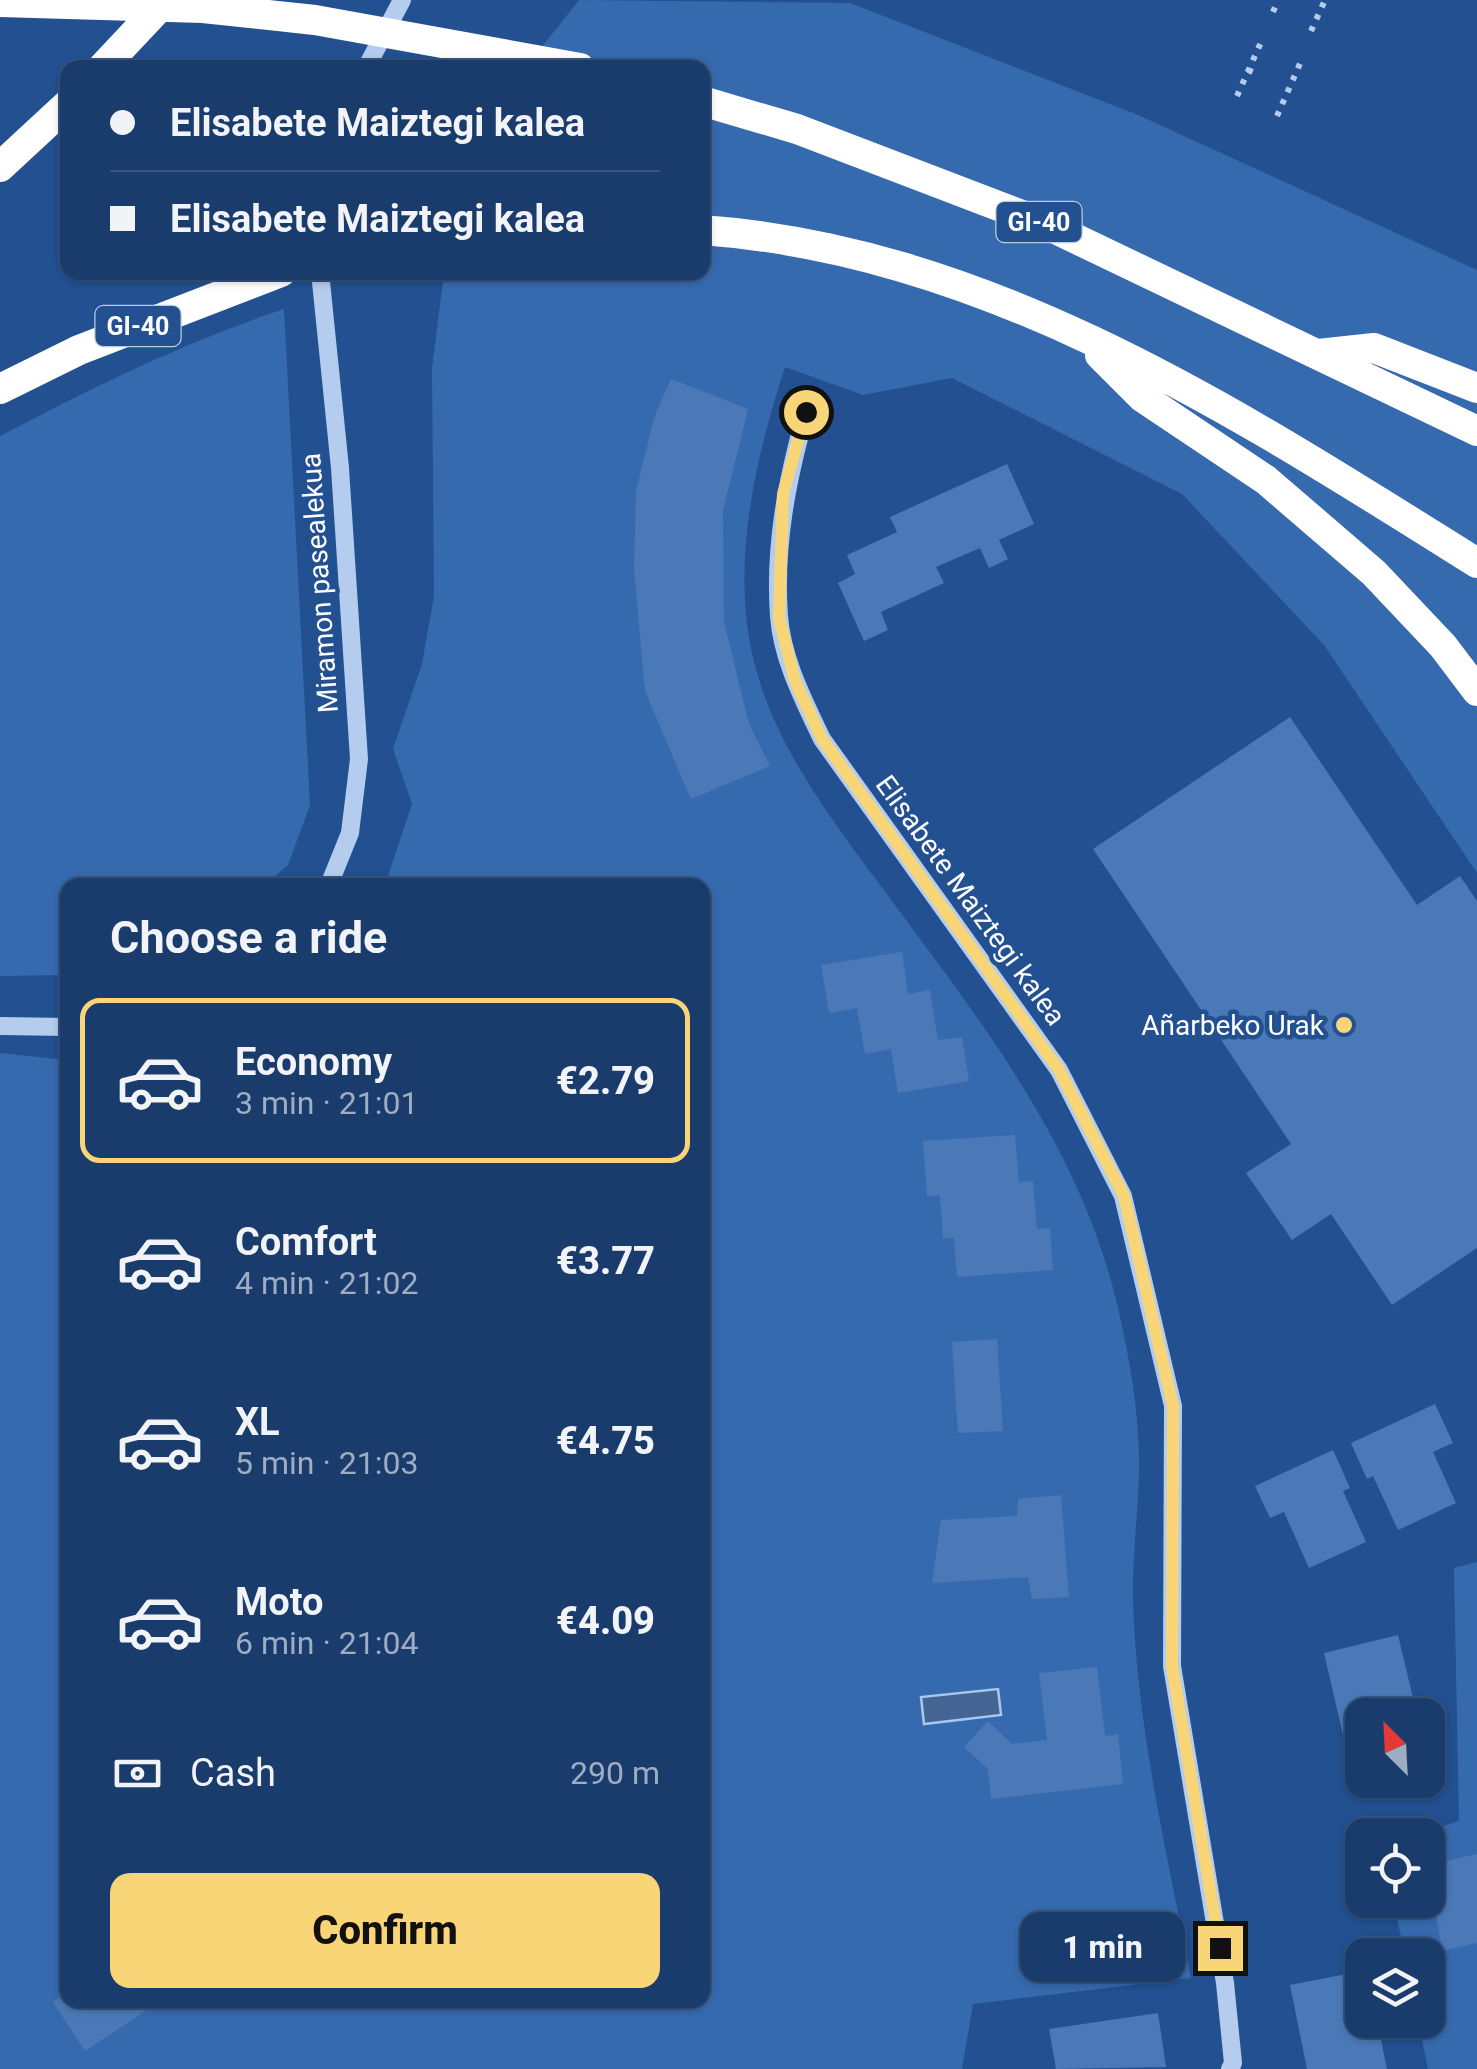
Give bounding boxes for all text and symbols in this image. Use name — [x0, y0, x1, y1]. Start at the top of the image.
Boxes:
text: Elisabete Maiztegi kalea — [170, 101, 585, 145]
text: Elisabete Maiztegi kalea — [170, 197, 585, 241]
road number: GI-40 — [996, 202, 1082, 242]
road number: GI-40 — [96, 306, 180, 346]
route start — [784, 390, 829, 435]
street label: Miramon pasealekua — [294, 452, 345, 714]
street label: Elisabete Maiztegi kalea — [869, 769, 1072, 1032]
text: Choose a ride — [110, 911, 387, 964]
place label: Añarbeko Urak — [1141, 1009, 1325, 1042]
marker: Añarbeko Urak — [1333, 1014, 1355, 1036]
icon: car — [115, 1036, 205, 1126]
text: Economy — [235, 1040, 392, 1084]
text: €2.79 — [556, 1059, 655, 1103]
text: 3 min · 21:01 — [235, 1084, 418, 1122]
icon: car — [115, 1216, 205, 1306]
text: Comfort — [235, 1220, 377, 1264]
text: €3.77 — [556, 1239, 655, 1283]
text: 4 min · 21:02 — [235, 1264, 418, 1302]
icon: car — [115, 1396, 205, 1486]
text: XL — [235, 1400, 280, 1444]
text: €4.75 — [556, 1419, 655, 1463]
text: 5 min · 21:03 — [235, 1444, 418, 1482]
icon: car — [115, 1576, 205, 1666]
text: Moto — [235, 1580, 324, 1624]
text: €4.09 — [556, 1599, 655, 1643]
text: 6 min · 21:04 — [235, 1624, 418, 1662]
north arrow — [1345, 1698, 1445, 1798]
map controls — [1345, 1698, 1445, 2038]
icon: cash — [110, 1746, 165, 1801]
text: Cash — [190, 1751, 276, 1795]
text: 290 m — [570, 1754, 660, 1792]
button: locate — [1345, 1818, 1445, 1918]
button: Confirm — [110, 1873, 660, 1988]
callout: 1 min — [1020, 1913, 1185, 1983]
route end — [1198, 1926, 1243, 1971]
text: 1 min — [1062, 1928, 1143, 1966]
button: layers — [1345, 1938, 1445, 2038]

